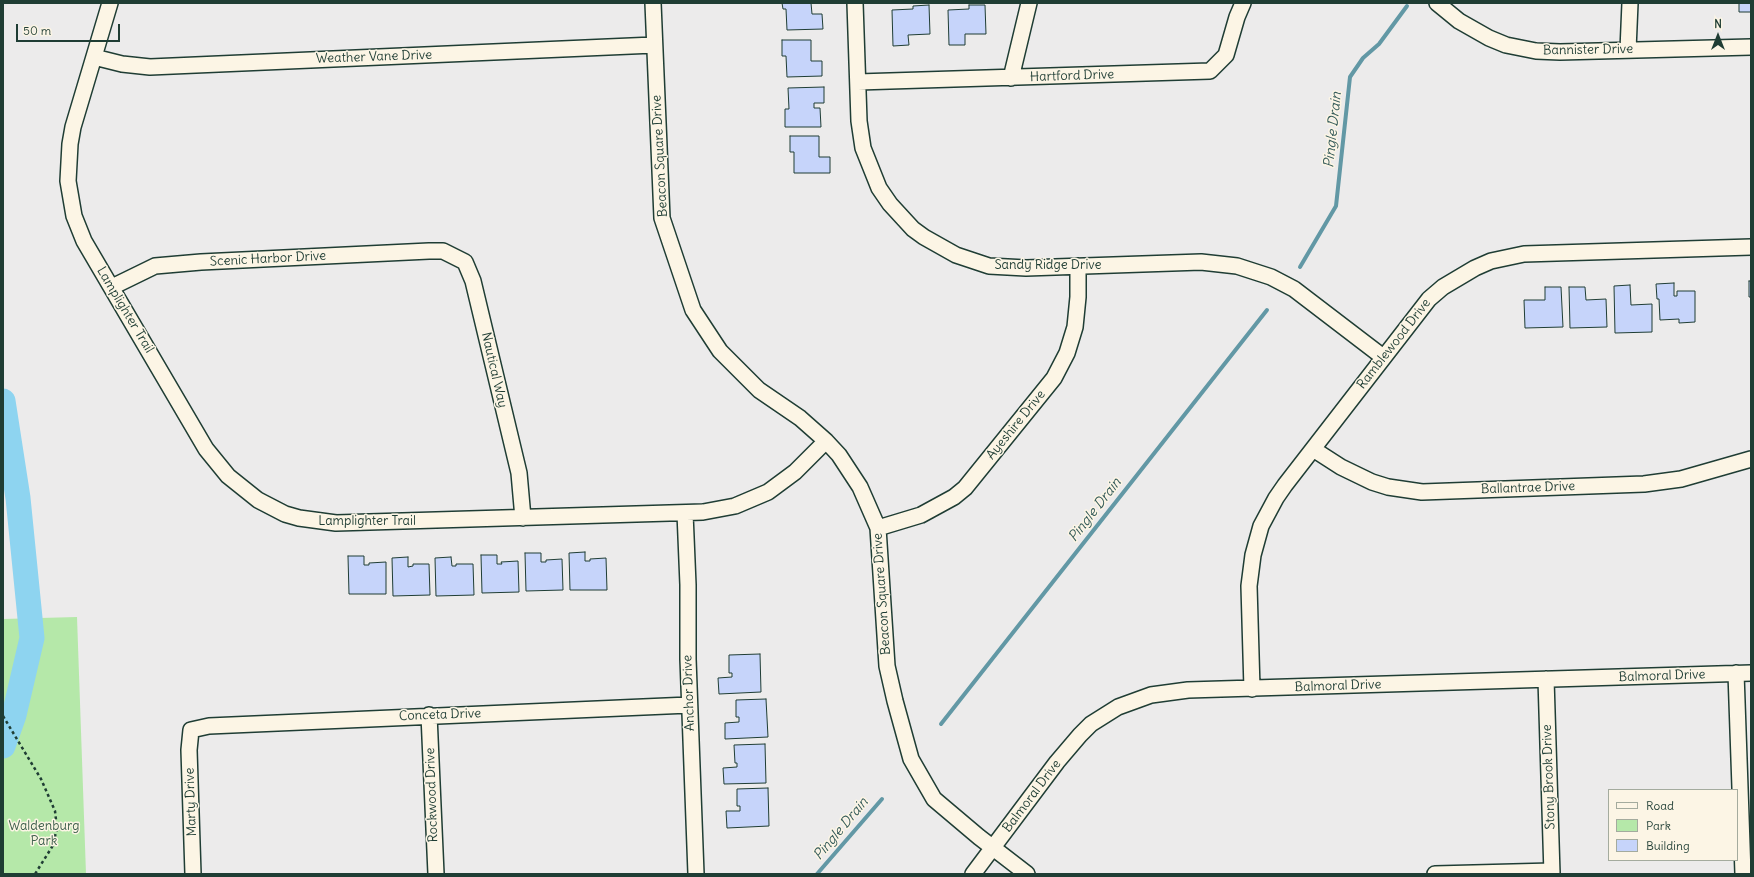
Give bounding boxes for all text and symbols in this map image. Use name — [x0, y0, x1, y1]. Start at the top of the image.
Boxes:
scale bar — [18, 16, 122, 42]
north arrow — [1698, 16, 1738, 56]
text: N — [1714, 17, 1722, 31]
text: 50 m — [23, 23, 51, 38]
street label: Bannister Drive — [1543, 41, 1633, 59]
street label: Weather Vane Drive — [316, 47, 432, 67]
street label: Hartford Drive — [1030, 67, 1114, 85]
water label: Pingle Drain — [1321, 91, 1345, 169]
street label: Beacon Square Drive — [649, 94, 671, 218]
street label: Scenic Harbor Drive — [209, 248, 327, 270]
street label: Sandy Ridge Drive — [994, 257, 1102, 273]
street label: Lamplighter Trail — [93, 264, 157, 356]
street label: Ramblewood Drive — [1354, 296, 1434, 392]
street label: Nautical Way — [478, 331, 510, 409]
street label: Ayeshire Drive — [983, 387, 1049, 463]
water label: Pingle Drain — [1065, 475, 1125, 545]
street label: Ballantrae Drive — [1481, 479, 1575, 497]
street label: Lamplighter Trail — [318, 513, 416, 529]
street label: Beacon Square Drive — [870, 532, 894, 656]
street label: Anchor Drive — [680, 655, 698, 731]
street label: Balmoral Drive — [1618, 667, 1706, 685]
street label: Balmoral Drive — [1294, 677, 1382, 695]
street label: Conceta Drive — [399, 706, 481, 724]
street label: Stony Brook Drive — [1539, 724, 1559, 830]
street label: Rockwood Drive — [423, 747, 441, 843]
street label: Balmoral Drive — [1000, 757, 1064, 835]
street label: Marty Drive — [182, 767, 200, 837]
legend — [1608, 789, 1738, 861]
water label: Pingle Drain — [810, 794, 872, 864]
text: Road — [1646, 798, 1674, 813]
park label: Waldenburg Park — [8, 818, 80, 849]
text: Park — [1646, 818, 1671, 833]
text: Building — [1646, 838, 1690, 853]

